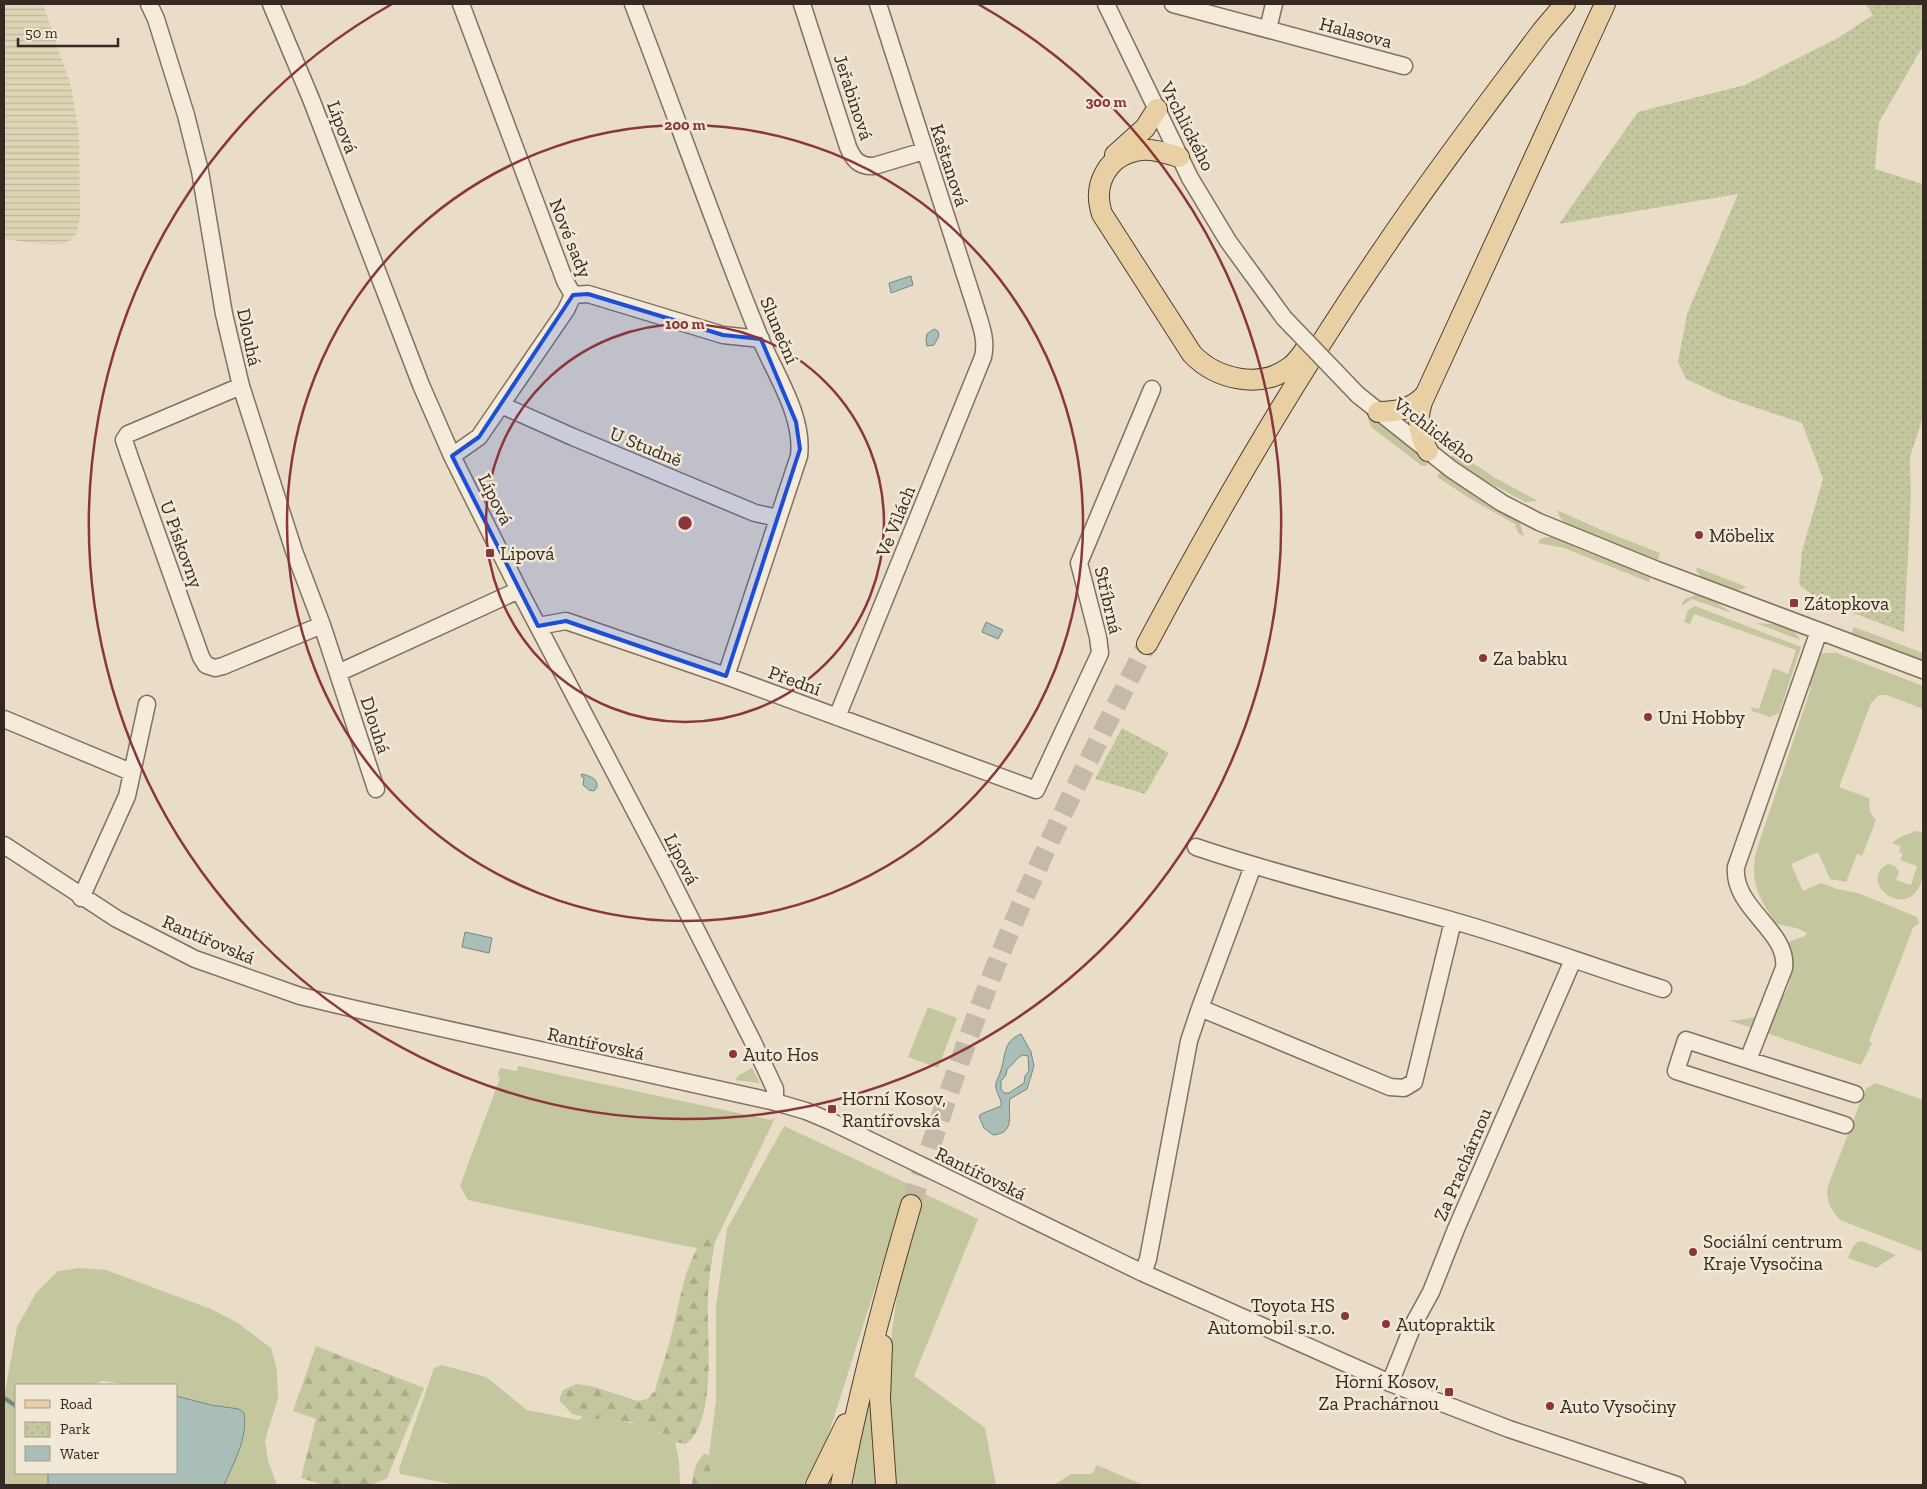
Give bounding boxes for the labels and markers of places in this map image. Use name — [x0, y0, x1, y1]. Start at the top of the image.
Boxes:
centre of rings — [676, 514, 694, 532]
place label: Möbelix — [1709, 524, 1775, 547]
marker: Möbelix — [1693, 529, 1705, 541]
place label: Lipová — [500, 542, 554, 565]
marker: Lipová — [484, 547, 496, 559]
place label: Zátopkova — [1804, 592, 1889, 615]
marker: Zátopkova — [1788, 597, 1800, 609]
place label: Za babku — [1493, 647, 1568, 670]
marker: Za babku — [1477, 652, 1489, 664]
place label: Uni Hobby — [1658, 706, 1745, 729]
marker: Uni Hobby — [1642, 711, 1654, 723]
place label: Auto Hos — [743, 1043, 819, 1066]
marker: Auto Hos — [727, 1048, 739, 1060]
place label: Horní Kosov, Rantířovská — [842, 1087, 946, 1132]
marker: Horní Kosov, Rantířovská — [826, 1103, 838, 1115]
place label: Sociální centrum Kraje Vysočina — [1703, 1230, 1843, 1275]
marker: Sociální centrum Kraje Vysočina — [1687, 1246, 1699, 1258]
place label: Toyota HS Automobil s.r.o. — [1207, 1294, 1335, 1339]
marker: Toyota HS Automobil s.r.o. — [1339, 1310, 1351, 1322]
place label: Autopraktik — [1396, 1313, 1495, 1336]
marker: Autopraktik — [1380, 1318, 1392, 1330]
place label: Horní Kosov, Za Prachárnou — [1319, 1370, 1439, 1415]
marker: Horní Kosov, Za Prachárnou — [1443, 1386, 1455, 1398]
place label: Auto Vysočiny — [1560, 1395, 1677, 1418]
marker: Auto Vysočiny — [1544, 1400, 1556, 1412]

